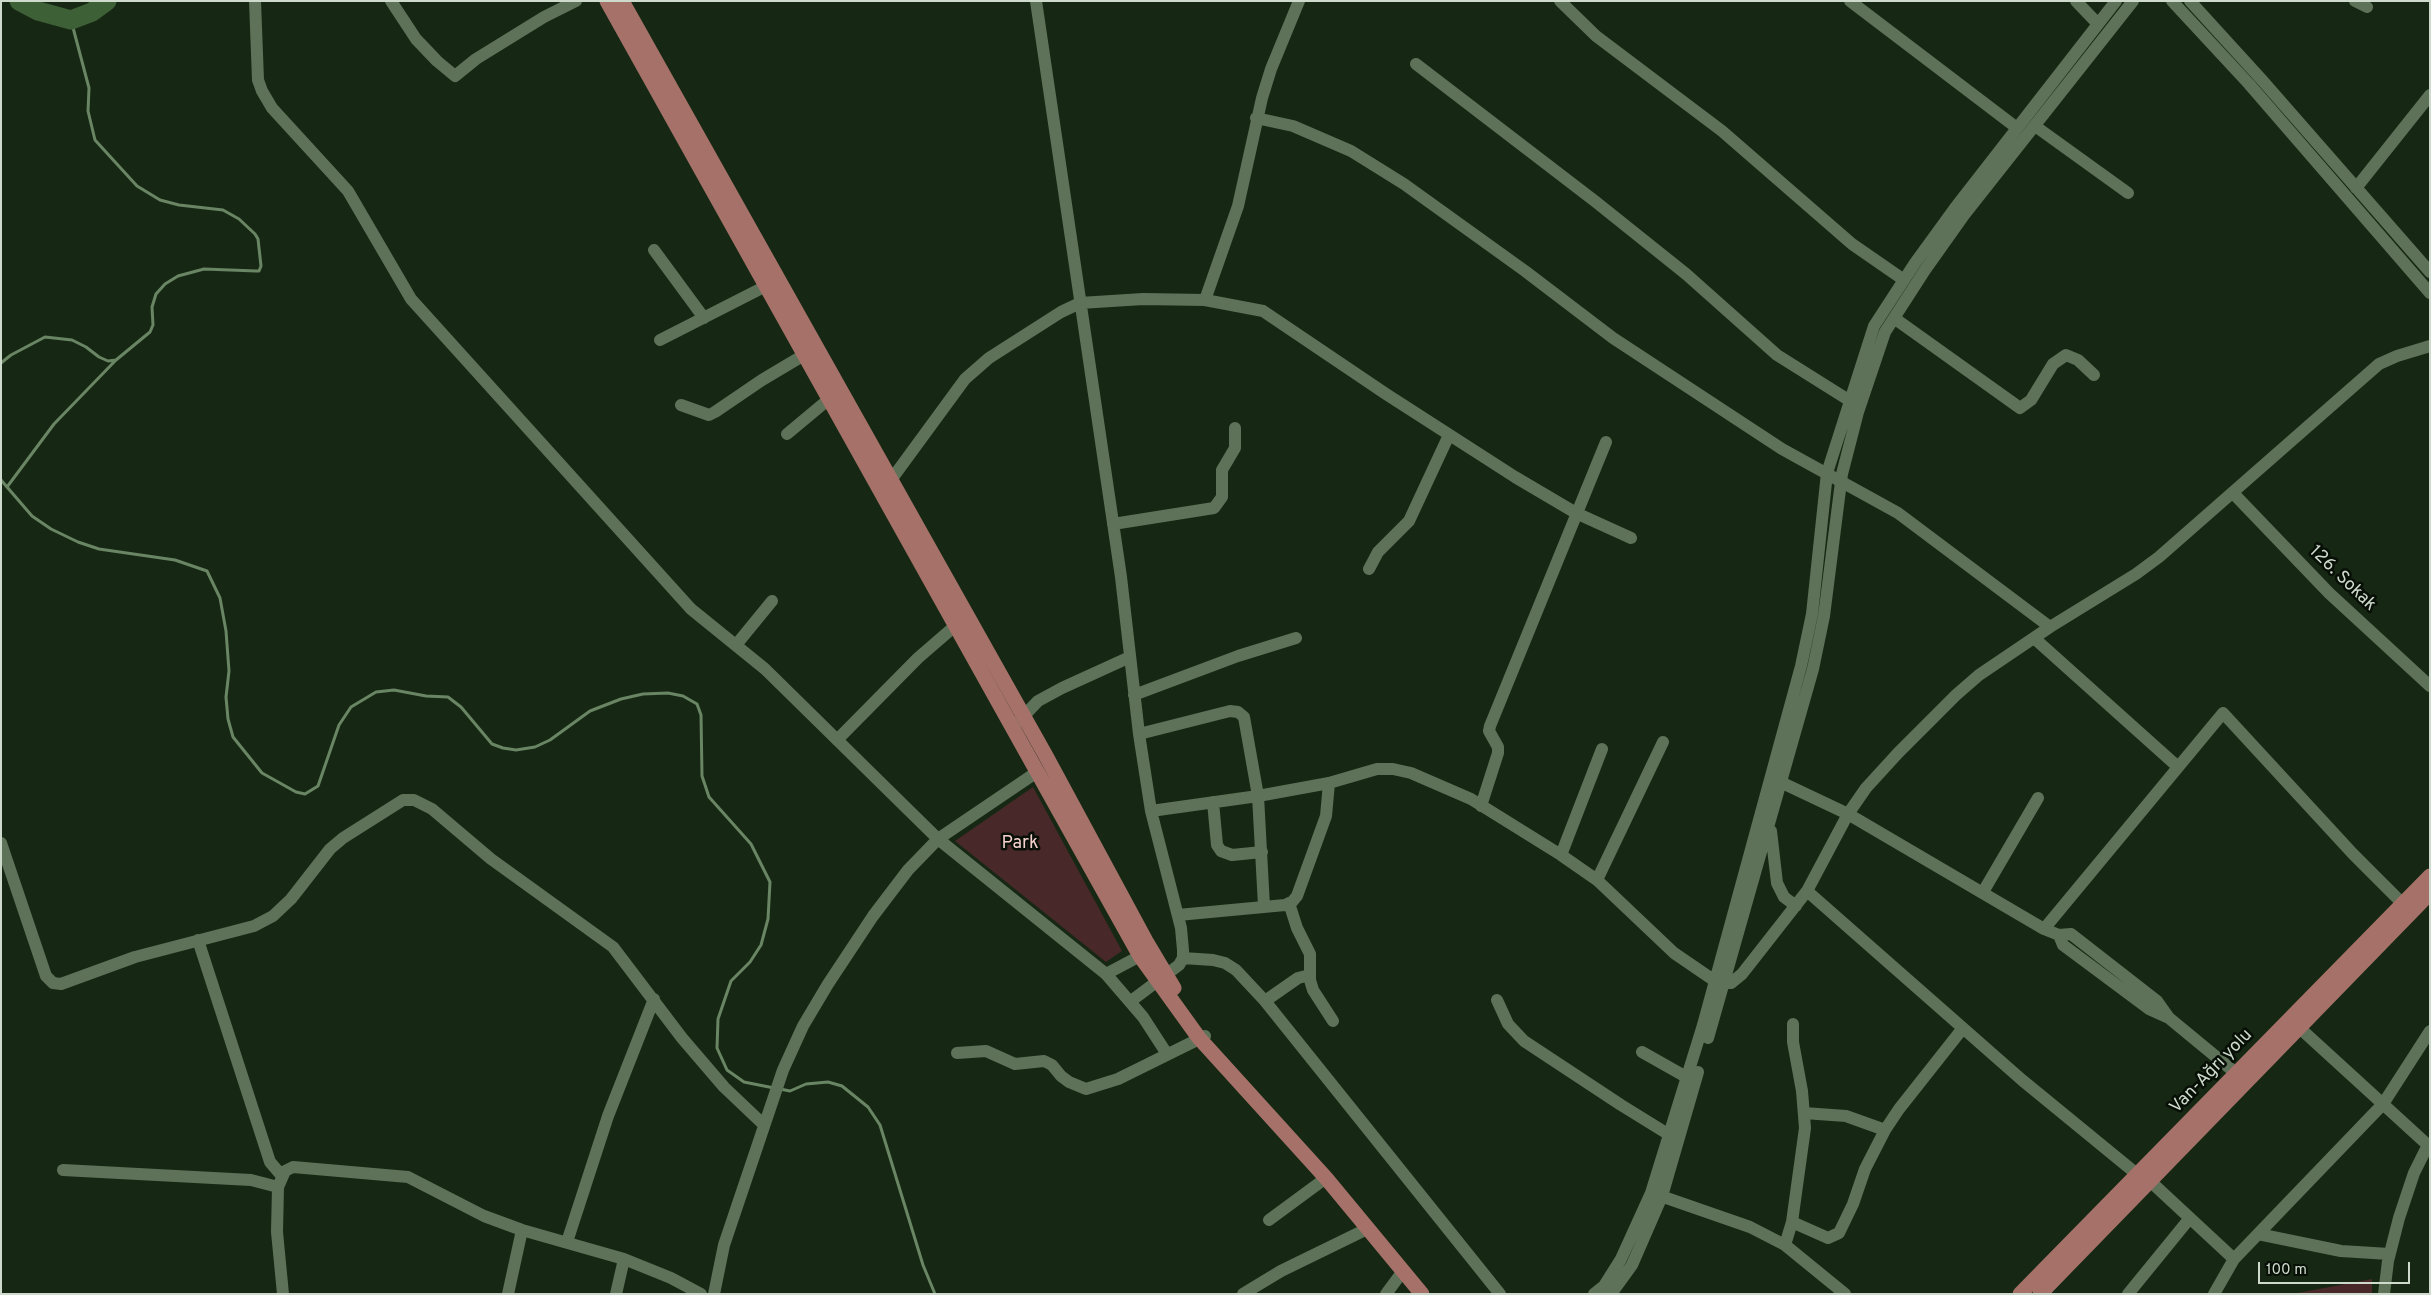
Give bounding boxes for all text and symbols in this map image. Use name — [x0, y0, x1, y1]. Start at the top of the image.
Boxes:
street label: 126. Sokak — [2304, 542, 2380, 616]
park label: Park — [1001, 833, 1039, 855]
street label: Van-Ağrı yolu — [2166, 1025, 2258, 1119]
scale bar — [2261, 1252, 2414, 1284]
text: 100 m — [2266, 1261, 2307, 1280]

